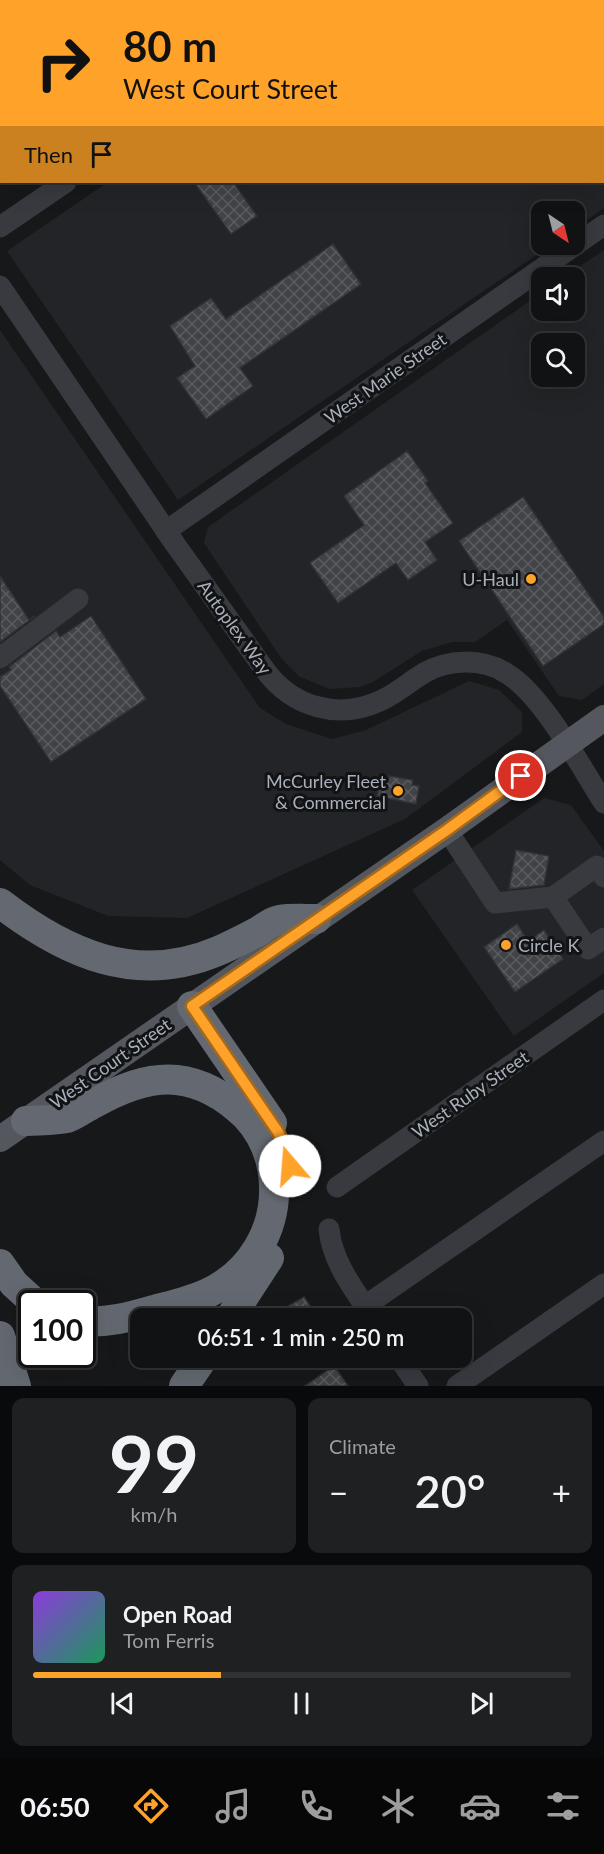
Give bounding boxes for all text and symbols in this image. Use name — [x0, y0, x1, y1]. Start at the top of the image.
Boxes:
text: 80 m — [123, 21, 217, 71]
icon: right — [24, 24, 102, 102]
text: West Court Street — [123, 72, 338, 105]
icon: arrive — [85, 138, 118, 171]
text: Then — [24, 141, 73, 168]
north arrow — [531, 201, 585, 255]
map controls — [531, 201, 585, 387]
button: sound — [531, 267, 585, 321]
street label: West Marie Street — [320, 327, 451, 428]
button: search — [531, 333, 585, 387]
place label: U-Haul — [462, 568, 519, 590]
marker: U-Haul — [524, 572, 538, 586]
street label: Autoplex Way — [193, 576, 277, 679]
pin — [495, 750, 546, 801]
icon: arrive — [504, 759, 537, 792]
place label: McCurley Fleet & Commercial — [266, 770, 387, 813]
marker: McCurley Fleet & Commercial — [391, 784, 405, 798]
place label: Circle K — [518, 934, 579, 956]
marker: Circle K — [499, 938, 513, 952]
street label: West Court Street — [45, 1013, 175, 1113]
street label: West Ruby Street — [407, 1045, 533, 1142]
position arrow — [258, 1134, 322, 1198]
speed limit sign: 100 — [18, 1290, 96, 1368]
text: 06:51 · 1 min · 250 m — [198, 1324, 404, 1351]
text: 99 — [109, 1416, 199, 1510]
text: Climate — [329, 1434, 396, 1458]
text: 20° — [415, 1464, 485, 1518]
text: − — [329, 1472, 348, 1512]
text: + — [552, 1472, 571, 1512]
text: km/h — [131, 1502, 177, 1526]
text: Open Road — [123, 1601, 232, 1628]
text: Tom Ferris — [123, 1628, 214, 1652]
icon: previous — [106, 1687, 139, 1720]
icon: pause — [285, 1687, 318, 1720]
icon: next — [465, 1687, 498, 1720]
icon: directions — [130, 1785, 172, 1827]
icon: music — [212, 1785, 254, 1827]
icon: phone — [295, 1785, 337, 1827]
icon: climate — [377, 1785, 419, 1827]
icon: car — [459, 1785, 501, 1827]
icon: filters — [542, 1785, 584, 1827]
text: 06:50 — [20, 1790, 90, 1823]

